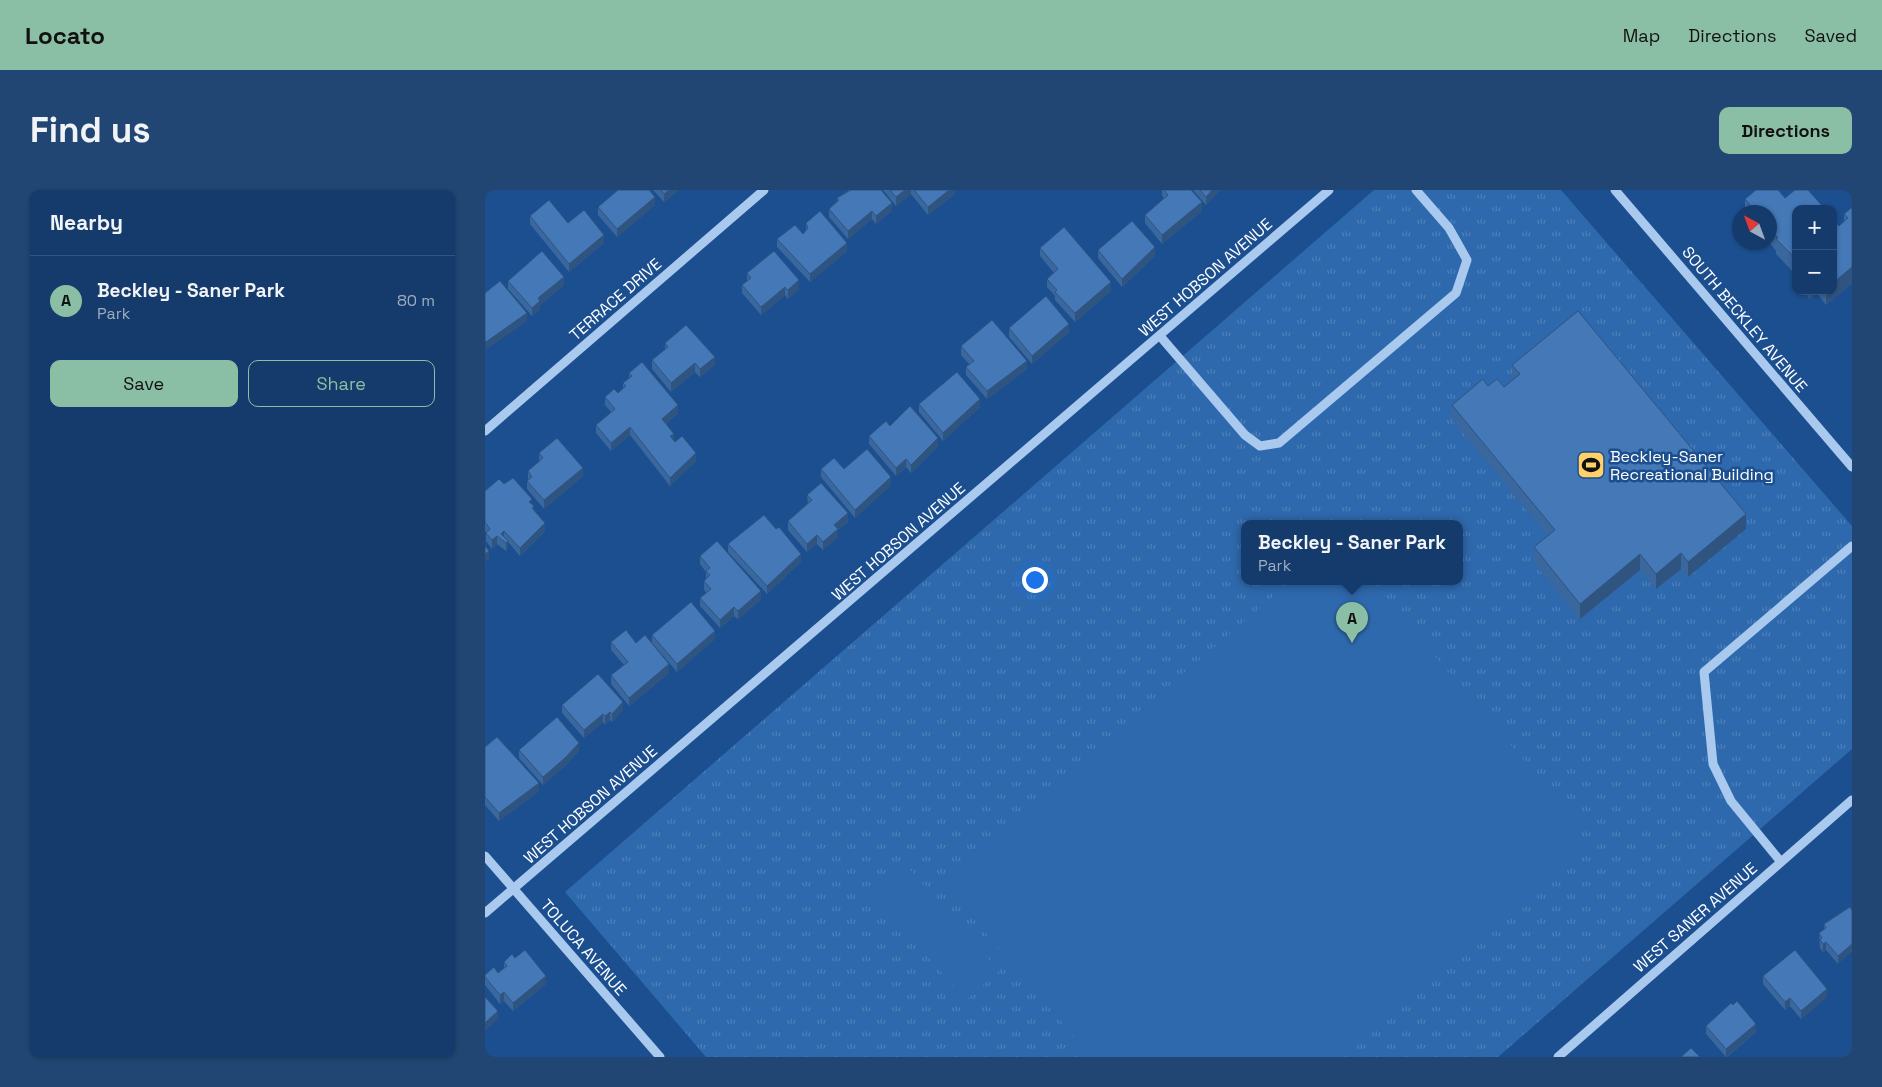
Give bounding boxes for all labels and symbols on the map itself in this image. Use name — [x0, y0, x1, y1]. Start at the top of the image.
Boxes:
north arrow — [1732, 205, 1777, 250]
street label: WEST HOBSON AVENUE — [1134, 214, 1276, 341]
street label: SOUTH BECKLEY AVENUE — [1677, 242, 1812, 397]
street label: TERRACE DRIVE — [565, 254, 666, 345]
place label: Beckley-Saner Recreational Building — [1610, 446, 1774, 485]
sports icon: Beckley-Saner Recreational Building — [1576, 450, 1606, 480]
street label: WEST HOBSON AVENUE — [827, 478, 969, 605]
your location — [1022, 567, 1048, 593]
pin: A — [1336, 602, 1368, 643]
street label: WEST HOBSON AVENUE — [519, 741, 661, 868]
street label: WEST SANER AVENUE — [1629, 858, 1762, 977]
street label: TOLUCA AVENUE — [536, 895, 631, 1000]

